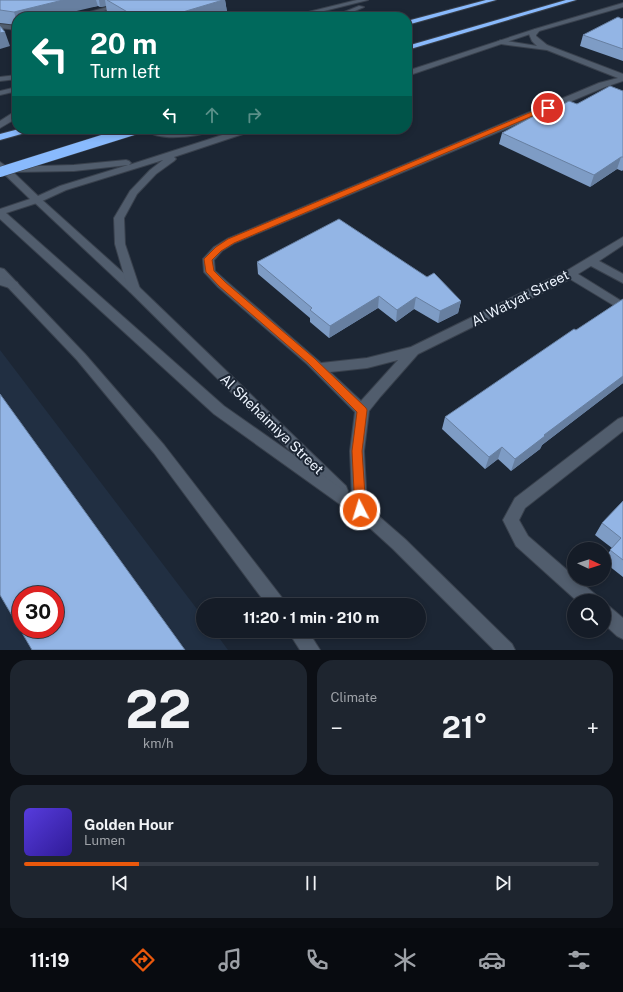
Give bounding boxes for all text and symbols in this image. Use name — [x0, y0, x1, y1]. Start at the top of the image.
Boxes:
text: 20 m — [90, 27, 157, 60]
icon: left — [24, 28, 76, 80]
text: Turn left — [90, 61, 160, 82]
pin — [531, 91, 565, 125]
icon: arrive — [537, 97, 559, 119]
icon: left — [159, 104, 181, 126]
icon: ahead — [201, 104, 223, 126]
icon: right — [243, 104, 265, 126]
street label: Al Watyat Street — [469, 266, 571, 330]
street label: Al Shehaimiya Street — [217, 371, 327, 477]
position arrow — [339, 489, 381, 531]
north arrow — [567, 542, 611, 586]
map controls — [567, 542, 611, 638]
speed limit sign: 30 — [12, 586, 64, 638]
button: search — [567, 594, 611, 638]
text: 11:20 · 1 min · 210 m — [243, 609, 379, 626]
text: 22 — [125, 679, 191, 740]
text: Climate — [331, 690, 377, 705]
text: 21° — [442, 709, 488, 745]
text: − — [331, 715, 343, 741]
text: + — [587, 715, 599, 741]
text: km/h — [143, 736, 174, 751]
text: Golden Hour — [84, 816, 174, 833]
text: Lumen — [84, 833, 125, 848]
icon: previous — [109, 872, 131, 894]
icon: pause — [300, 872, 322, 894]
icon: next — [492, 872, 514, 894]
icon: directions — [129, 946, 157, 974]
icon: music — [216, 946, 244, 974]
icon: phone — [303, 946, 331, 974]
icon: climate — [391, 946, 419, 974]
icon: car — [478, 946, 506, 974]
icon: filters — [565, 946, 593, 974]
text: 11:19 — [30, 950, 69, 971]

